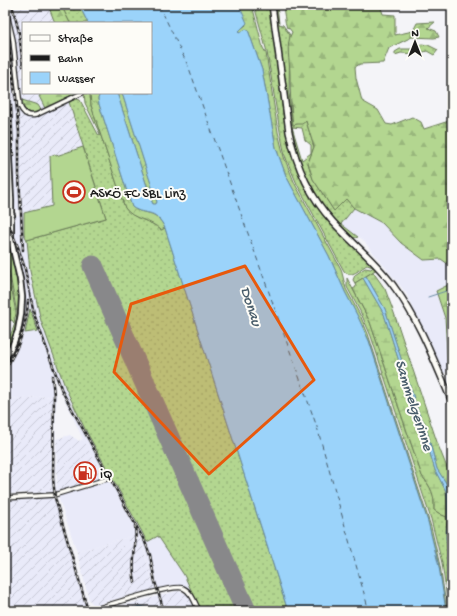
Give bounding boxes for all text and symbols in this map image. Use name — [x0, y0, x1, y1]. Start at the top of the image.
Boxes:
legend — [22, 22, 152, 94]
north arrow — [395, 22, 435, 62]
text: N — [411, 28, 419, 40]
text: Straße — [58, 33, 94, 47]
text: Bahn — [57, 53, 83, 67]
text: Wasser — [58, 73, 96, 87]
sports icon: ASKÖ FC SBL Linz — [61, 179, 87, 205]
place label: ASKÖ FC SBL Linz — [90, 186, 186, 203]
water label: Donau — [235, 285, 265, 330]
water label: Sammelgerinne — [390, 358, 437, 455]
fuel station icon: iQ — [72, 460, 98, 486]
place label: iQ — [100, 467, 112, 484]

